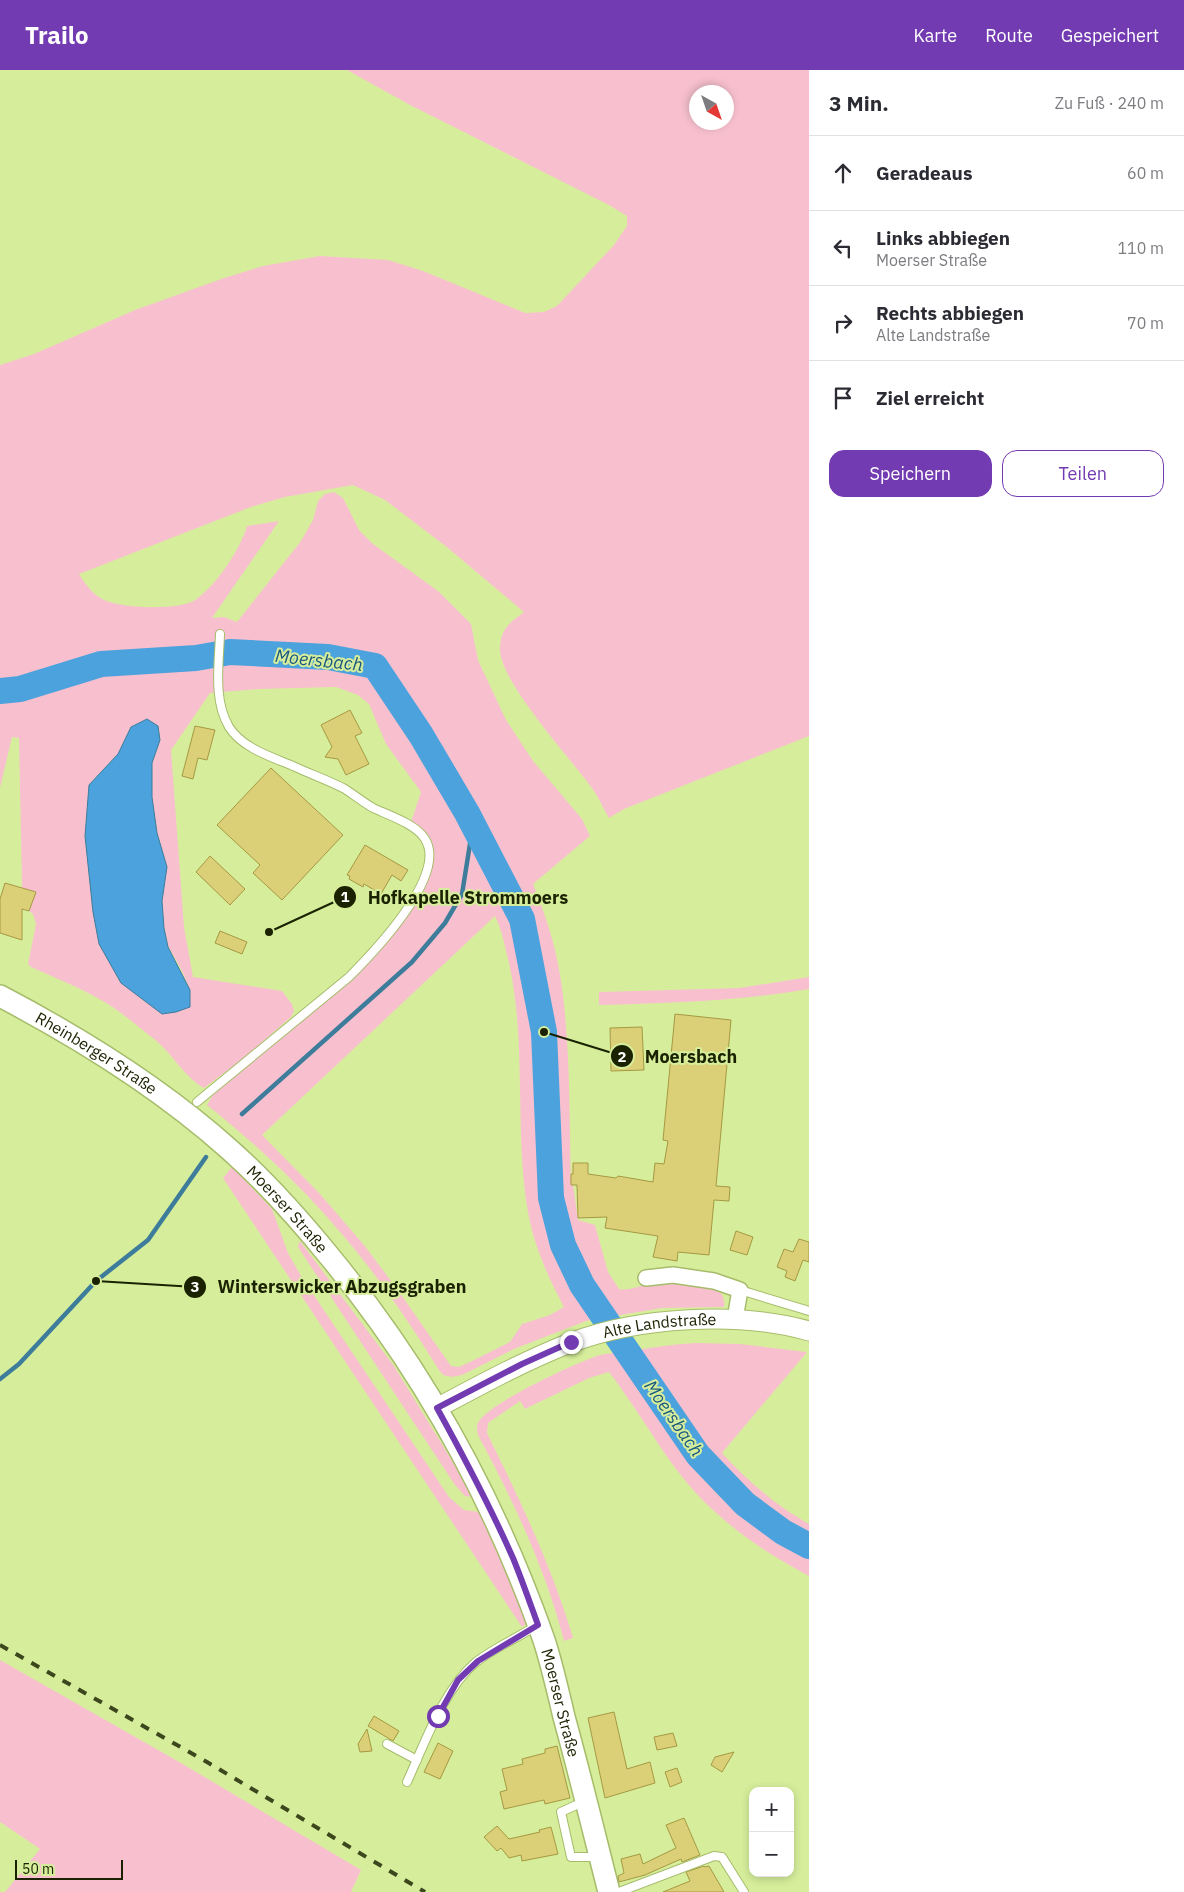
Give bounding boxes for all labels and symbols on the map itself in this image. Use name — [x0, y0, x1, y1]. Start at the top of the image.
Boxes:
north arrow — [689, 85, 734, 130]
water label: Moersbach — [274, 644, 364, 676]
callout: Hofkapelle Strommoers — [333, 881, 578, 914]
text: Hofkapelle Strommoers — [368, 886, 568, 909]
text: 1 — [340, 887, 350, 906]
street label: Rheinberger Straße — [32, 1007, 161, 1099]
callout: Moersbach — [610, 1040, 747, 1073]
text: Moersbach — [645, 1045, 737, 1068]
text: 2 — [617, 1047, 627, 1066]
street label: Moerser Straße — [243, 1161, 332, 1257]
callout: Winterswicker Abzugsgraben — [182, 1270, 476, 1303]
text: Winterswicker Abzugsgraben — [218, 1275, 466, 1298]
text: 3 — [190, 1277, 200, 1296]
street label: Alte Landstraße — [601, 1309, 717, 1342]
route end — [560, 1331, 583, 1354]
water label: Moersbach — [639, 1375, 709, 1461]
street label: Moerser Straße — [537, 1646, 584, 1759]
route start — [427, 1705, 450, 1728]
scale bar — [15, 1857, 122, 1880]

